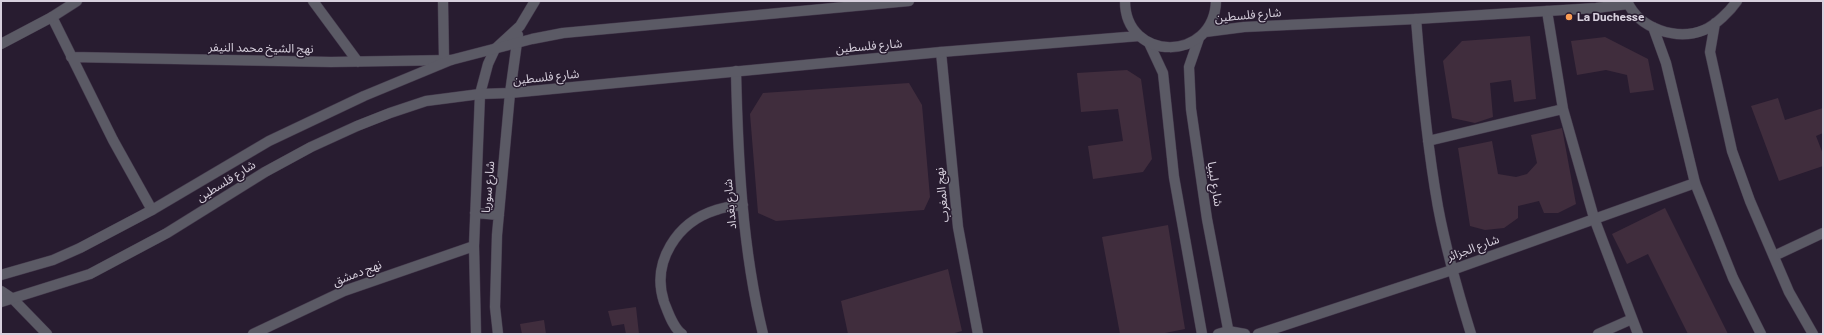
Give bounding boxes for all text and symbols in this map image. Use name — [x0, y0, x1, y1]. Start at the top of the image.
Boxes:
street label: شارع فلسطين — [1214, 5, 1282, 25]
place label: La Duchesse — [1577, 10, 1644, 24]
marker: La Duchesse — [1564, 12, 1574, 22]
street label: شارع فلسطين — [835, 36, 903, 56]
street label: نهج الشيخ محمد النيفر — [208, 40, 314, 56]
street label: شارع فلسطين — [512, 66, 580, 88]
street label: شارع فلسطين — [194, 157, 258, 205]
street label: شارع سوريا — [479, 160, 497, 214]
street label: شارع ليبيا — [1204, 160, 1226, 208]
street label: نهج المغرب — [932, 167, 952, 223]
street label: شارع بغداد — [721, 178, 739, 230]
street label: شارع الجزائر — [1445, 232, 1501, 264]
street label: نهج دمشق — [330, 257, 384, 289]

